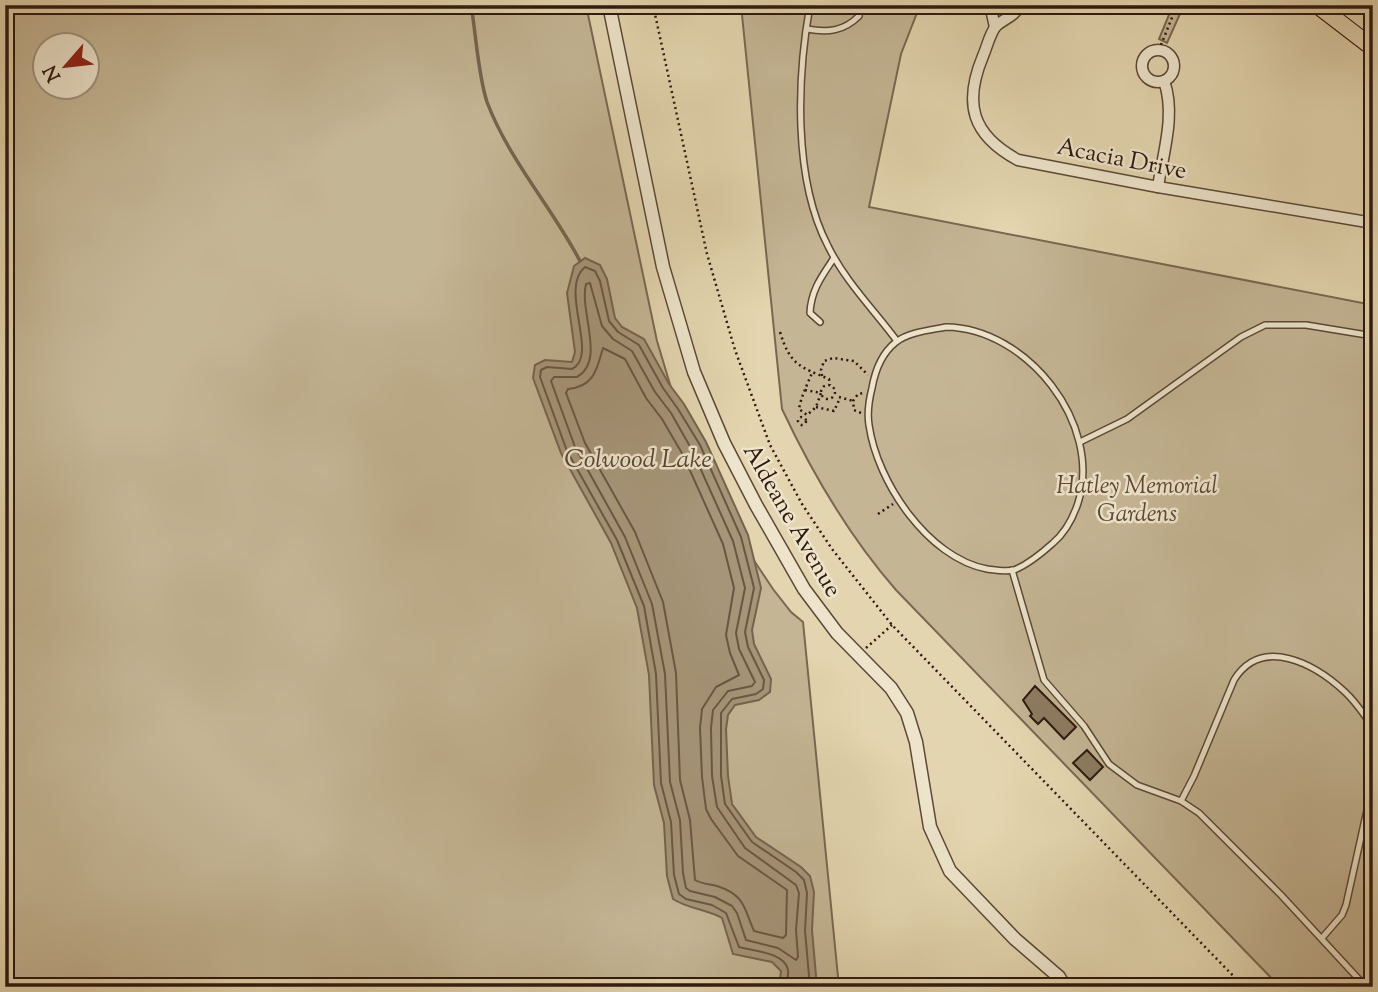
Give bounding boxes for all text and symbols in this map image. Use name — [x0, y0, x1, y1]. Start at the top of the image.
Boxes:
north arrow — [32, 32, 102, 102]
text: N — [38, 60, 69, 86]
street label: Acacia Drive — [1054, 131, 1189, 189]
street label: Aldeane Avenue — [734, 438, 849, 604]
water label: Colwood Lake — [564, 442, 712, 479]
park label: Hatley Memorial Gardens — [1056, 470, 1218, 532]

